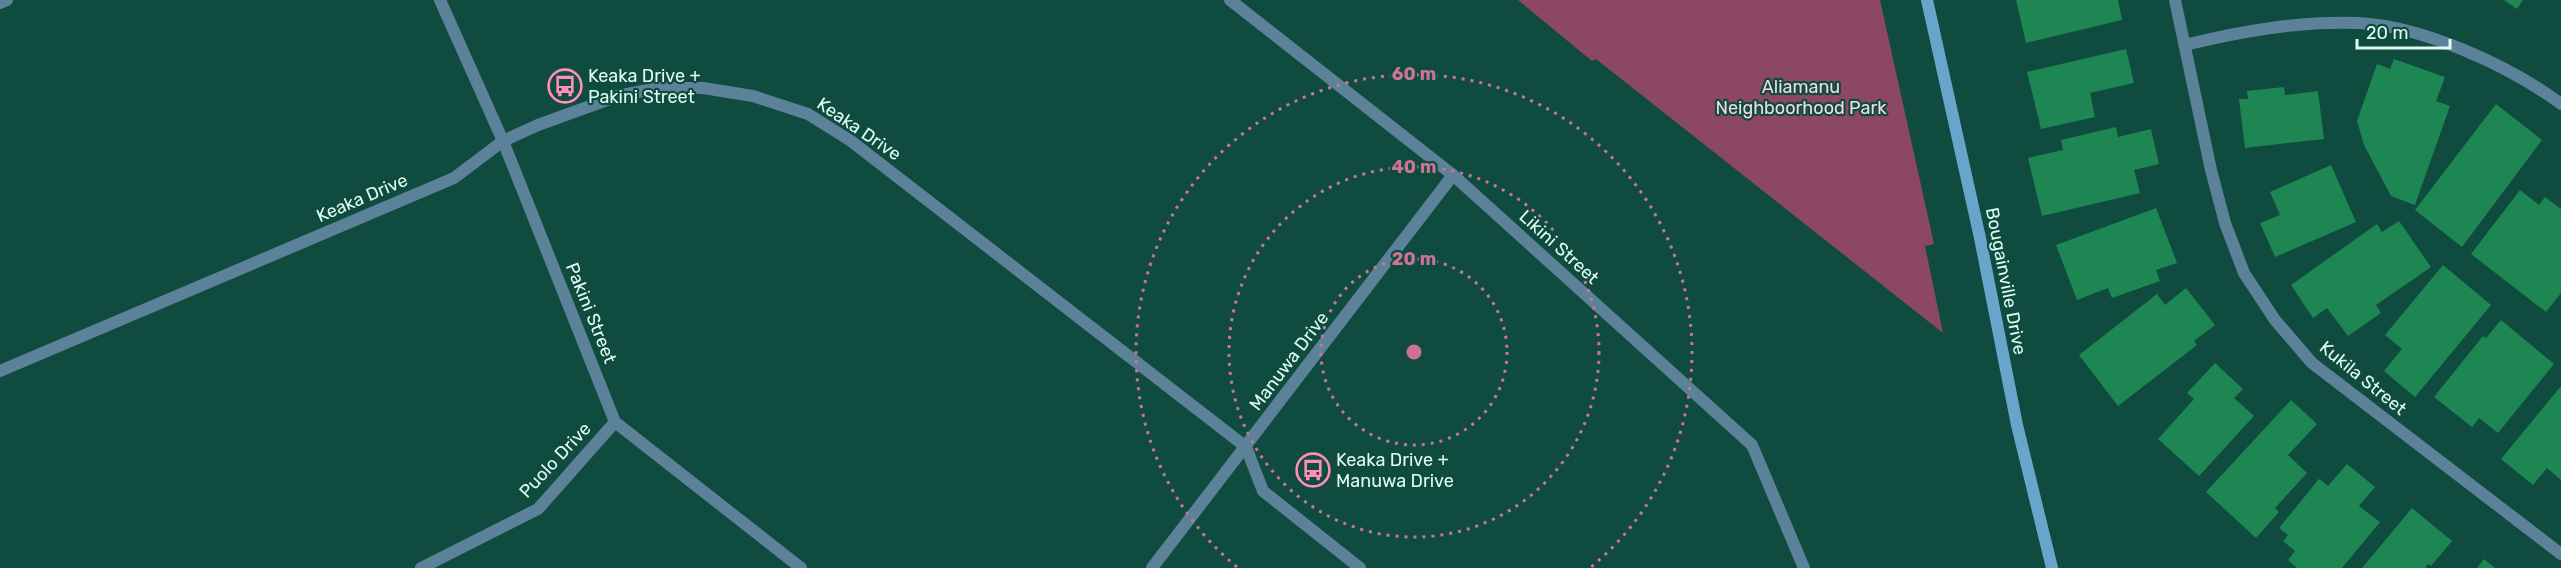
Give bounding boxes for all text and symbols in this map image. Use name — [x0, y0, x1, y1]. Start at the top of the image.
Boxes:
scale bar — [2357, 12, 2450, 50]
text: 20 m — [2366, 22, 2408, 44]
text: 60 m — [1392, 63, 1436, 85]
place label: Keaka Drive + Pakini Street — [588, 65, 701, 108]
bus stop icon: Keaka Drive + Pakini Street — [547, 68, 583, 104]
park label: Aliamanu Neighboorhood Park — [1715, 76, 1887, 119]
street label: Keaka Drive — [813, 93, 905, 165]
text: 40 m — [1392, 156, 1436, 178]
street label: Keaka Drive — [313, 169, 411, 227]
street label: Likini Street — [1515, 205, 1603, 289]
street label: Bougainville Drive — [1981, 205, 2031, 357]
text: 20 m — [1392, 248, 1436, 270]
street label: Pakini Street — [561, 259, 621, 367]
street label: Manuwa Drive — [1245, 307, 1333, 415]
street label: Kukila Street — [2315, 336, 2411, 420]
centre of rings — [1404, 342, 1424, 362]
street label: Puolo Drive — [515, 418, 595, 502]
place label: Keaka Drive + Manuwa Drive — [1336, 449, 1454, 492]
bus stop icon: Keaka Drive + Manuwa Drive — [1295, 452, 1331, 488]

